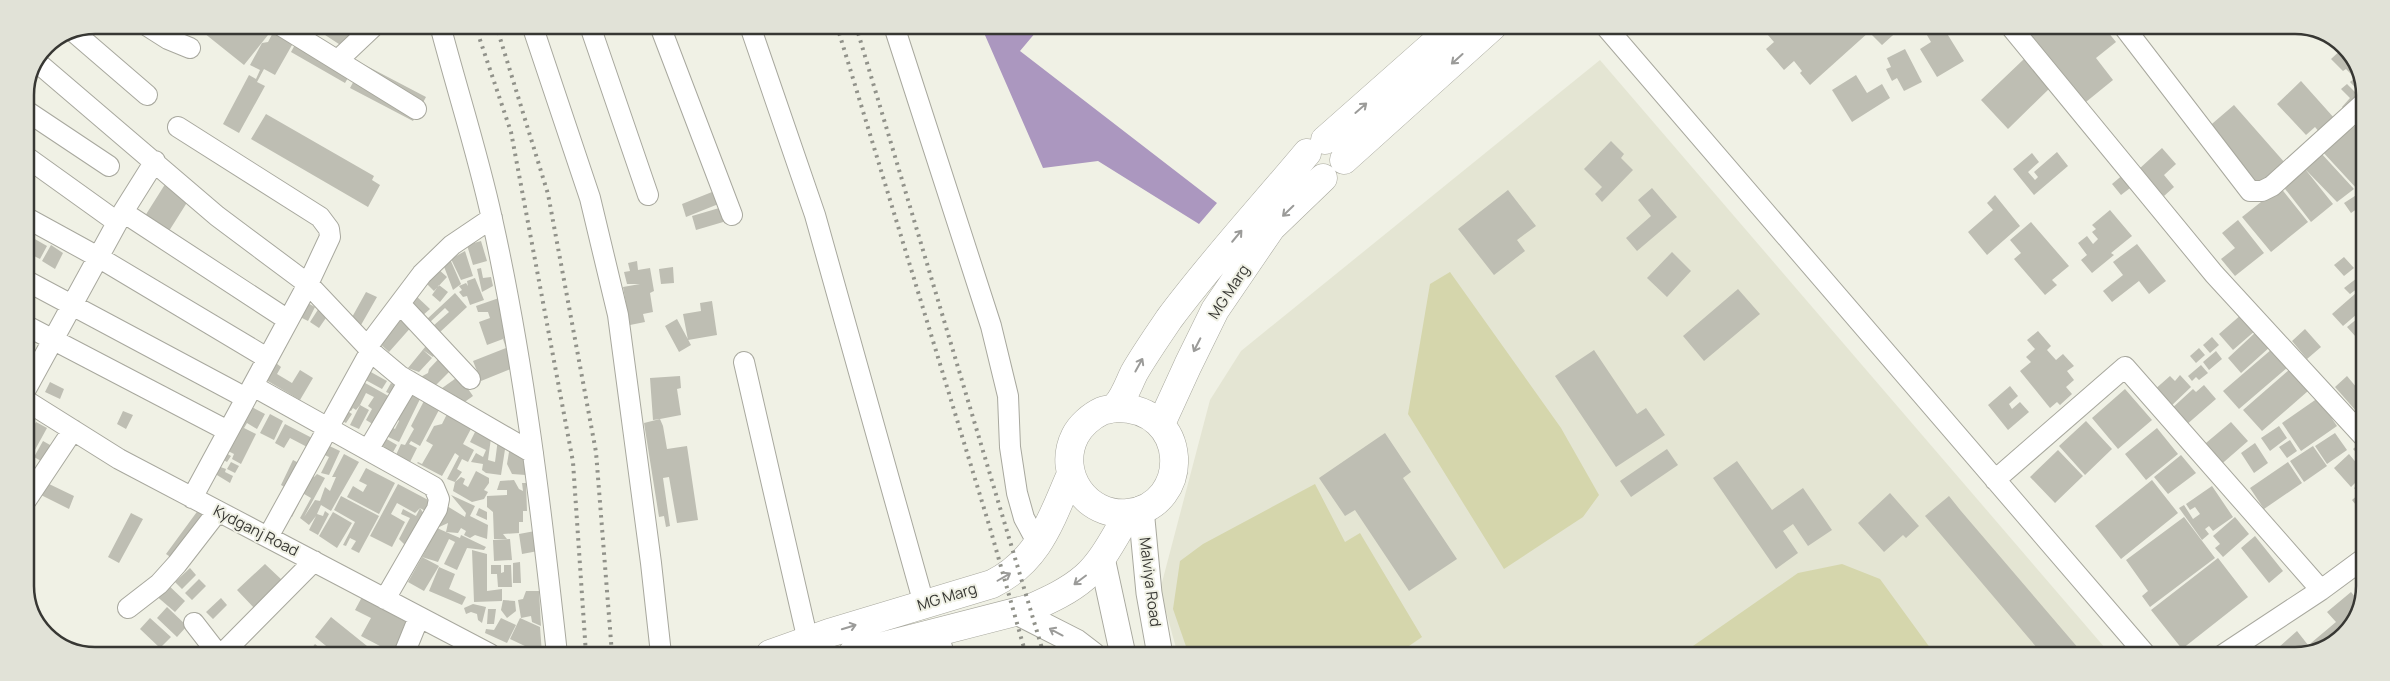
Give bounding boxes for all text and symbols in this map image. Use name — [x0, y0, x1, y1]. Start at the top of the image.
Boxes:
one-way arrow — [1450, 53, 1463, 65]
one-way arrow — [1355, 102, 1368, 113]
one-way arrow — [1282, 205, 1294, 217]
one-way arrow — [1232, 230, 1243, 243]
street label: MG Marg — [1203, 260, 1254, 323]
one-way arrow — [1192, 338, 1202, 353]
one-way arrow — [1134, 358, 1144, 373]
street label: Kydganj Road — [210, 500, 303, 561]
street label: Malviya Road — [1135, 536, 1166, 628]
one-way arrow — [996, 572, 1010, 582]
one-way arrow — [1073, 575, 1087, 585]
street label: MG Marg — [915, 578, 979, 615]
one-way arrow — [841, 622, 857, 632]
one-way arrow — [1049, 627, 1064, 636]

